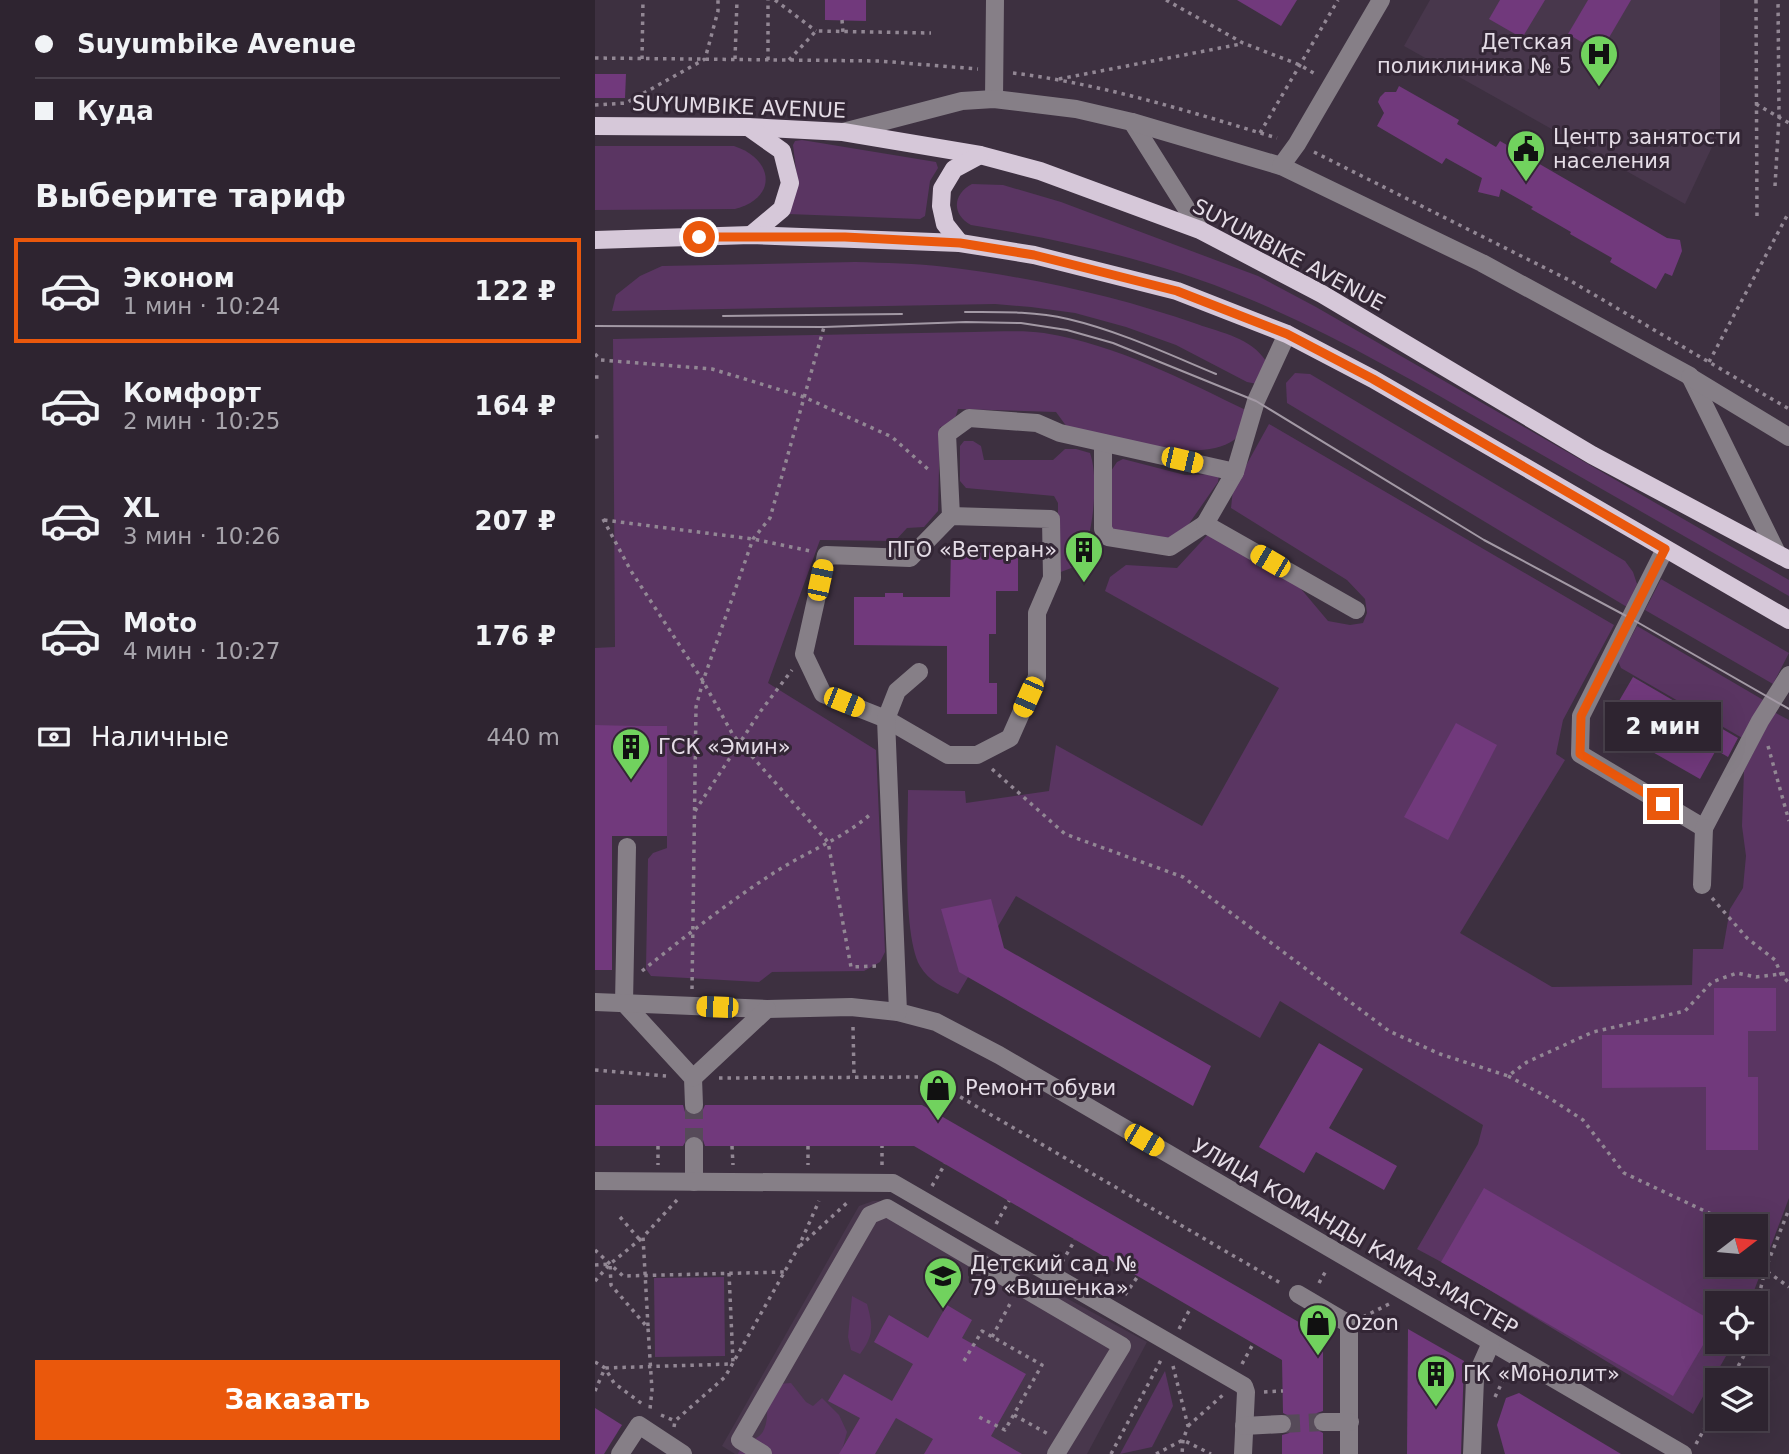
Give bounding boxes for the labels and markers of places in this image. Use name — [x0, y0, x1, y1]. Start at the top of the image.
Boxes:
place label: Детская поликлиника № 5 — [1377, 30, 1572, 78]
hospital icon: Детская поликлиника № 5 — [1578, 33, 1620, 88]
place label: Центр занятости населения — [1553, 125, 1741, 173]
public building icon: Центр занятости населения — [1505, 128, 1547, 183]
building icon: ПГО «Ветеран» — [1063, 529, 1105, 584]
place label: ПГО «Ветеран» — [887, 538, 1057, 562]
building icon: ГСК «Эмин» — [610, 726, 652, 781]
place label: ГСК «Эмин» — [658, 735, 791, 759]
shop icon: Ремонт обуви — [917, 1067, 959, 1122]
place label: Ремонт обуви — [965, 1076, 1116, 1100]
place label: Детский сад № 79 «Вишенка» — [970, 1252, 1137, 1300]
school or university icon: Детский сад № 79 «Вишенка» — [922, 1255, 964, 1310]
shop icon: Ozon — [1297, 1302, 1339, 1357]
place label: Ozon — [1345, 1311, 1399, 1335]
building icon: ГК «Монолит» — [1415, 1353, 1457, 1408]
place label: ГК «Монолит» — [1463, 1362, 1620, 1386]

